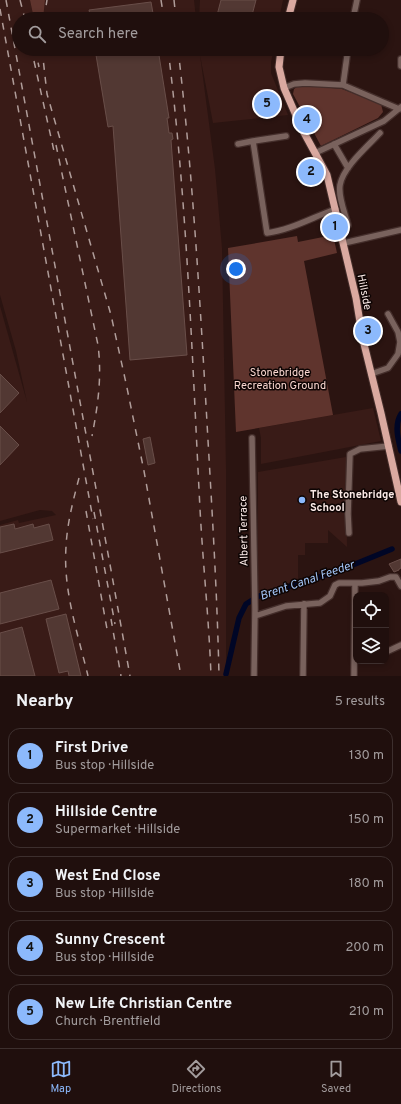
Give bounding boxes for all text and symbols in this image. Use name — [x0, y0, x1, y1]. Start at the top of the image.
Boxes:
search box — [12, 12, 389, 56]
icon: search — [26, 23, 48, 45]
text: Search here — [58, 25, 138, 44]
pin: 5 — [254, 89, 280, 119]
pin: 4 — [294, 105, 320, 135]
pin: 2 — [298, 157, 324, 187]
pin: 1 — [322, 212, 348, 242]
your location — [226, 259, 246, 279]
street label: Hillside — [354, 273, 374, 311]
pin: 3 — [355, 316, 381, 346]
park label: Stonebridge Recreation Ground — [234, 366, 326, 393]
place label: The Stonebridge School — [310, 488, 394, 515]
street label: Albert Terrace — [236, 495, 252, 566]
marker: The Stonebridge School — [297, 495, 307, 505]
water label: Brent Canal Feeder — [258, 557, 358, 605]
map controls — [353, 592, 389, 664]
button: locate — [353, 592, 389, 628]
button: layers — [353, 628, 389, 664]
text: Nearby — [16, 691, 73, 713]
text: 5 results — [335, 694, 385, 710]
text: First Drive — [55, 739, 128, 758]
text: 1 — [27, 748, 33, 764]
text: 130 m — [349, 748, 384, 764]
text: Bus stop · Hillside — [55, 758, 154, 774]
text: Hillside Centre — [55, 803, 157, 822]
text: 2 — [26, 812, 34, 828]
text: 150 m — [349, 812, 384, 828]
text: Supermarket · Hillside — [55, 822, 180, 838]
text: West End Close — [55, 867, 161, 886]
text: 3 — [26, 876, 34, 892]
text: 180 m — [349, 876, 384, 892]
text: Bus stop · Hillside — [55, 886, 154, 902]
text: Sunny Crescent — [55, 931, 165, 950]
text: 4 — [26, 940, 34, 956]
text: 200 m — [345, 940, 384, 956]
text: Bus stop · Hillside — [55, 950, 154, 966]
text: New Life Christian Centre — [55, 995, 232, 1014]
text: 5 — [26, 1004, 34, 1020]
text: 210 m — [349, 1004, 384, 1020]
text: Church · Brentfield — [55, 1014, 160, 1030]
tab: Map — [50, 1058, 72, 1096]
tab: Directions — [171, 1058, 221, 1096]
tab: Saved — [321, 1058, 351, 1096]

